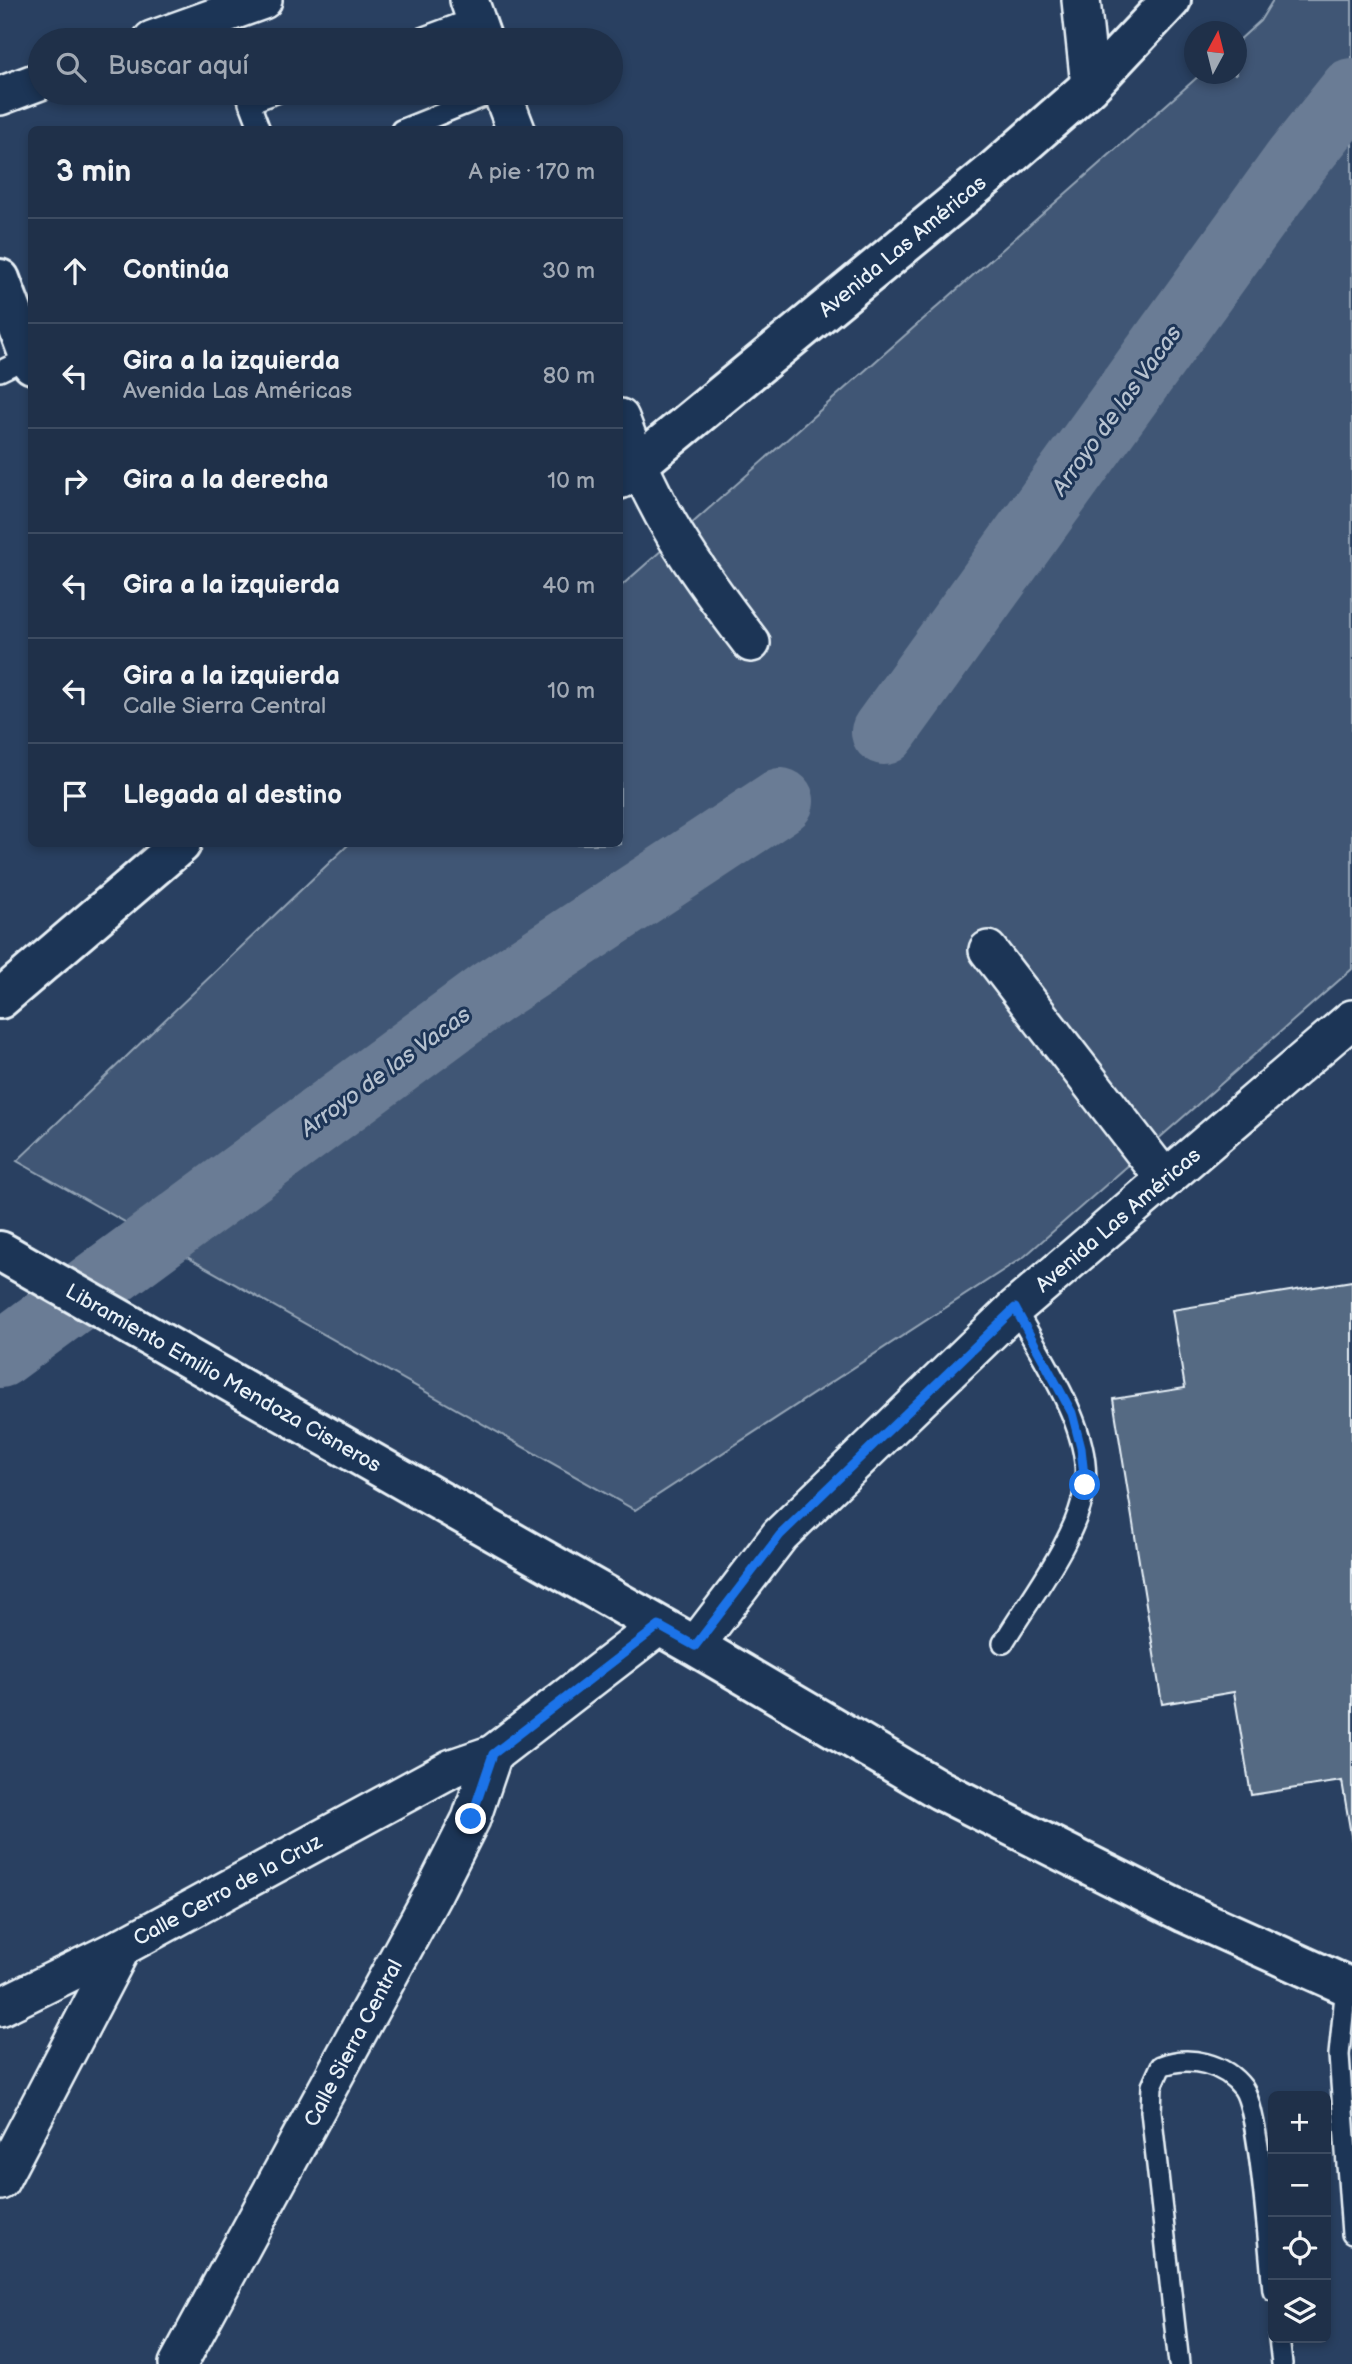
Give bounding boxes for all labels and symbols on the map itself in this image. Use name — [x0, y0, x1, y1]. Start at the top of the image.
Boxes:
north arrow — [1184, 21, 1247, 84]
street label: Avenida Las Américas — [814, 170, 991, 323]
water label: Arroyo de las Vacas — [1045, 320, 1188, 502]
water label: Arroyo de las Vacas — [294, 1000, 477, 1143]
street label: Avenida Las Américas — [1031, 1143, 1206, 1298]
street label: Libramiento Emilio Mendoza Cisneros — [61, 1279, 385, 1478]
route start — [1069, 1469, 1100, 1500]
route end — [455, 1803, 486, 1834]
street label: Calle Cerro de la Cruz — [129, 1829, 327, 1951]
street label: Calle Sierra Central — [299, 1955, 408, 2131]

